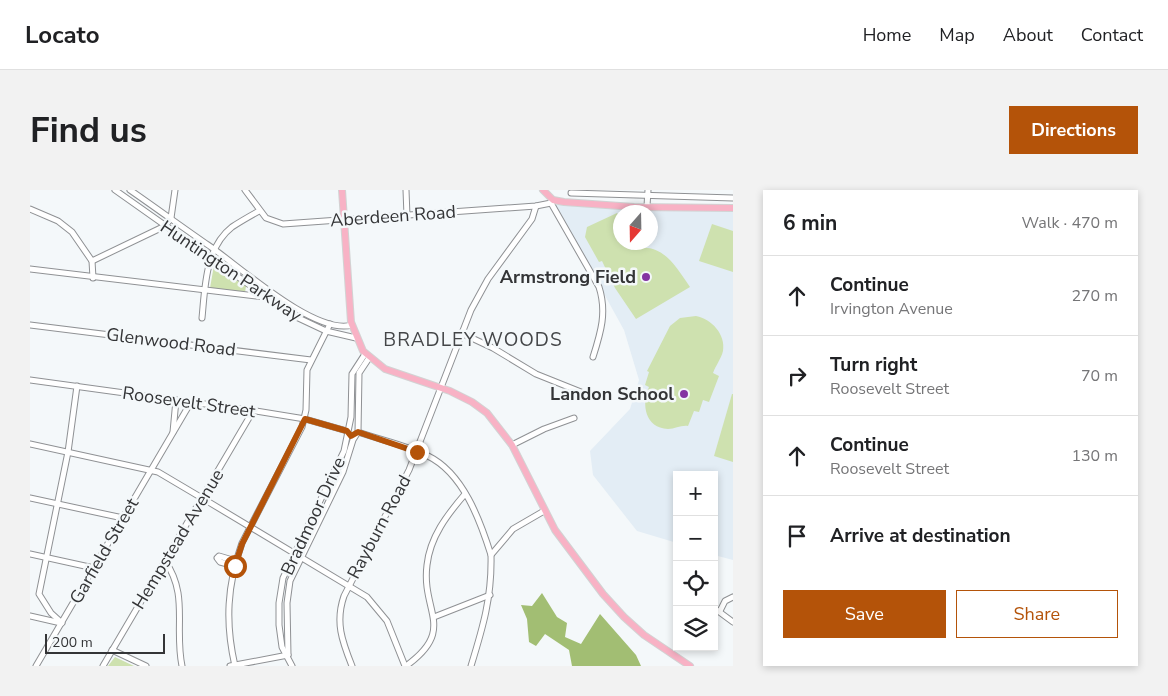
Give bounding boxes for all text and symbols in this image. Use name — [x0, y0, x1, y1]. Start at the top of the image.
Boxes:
text: Locato — [25, 19, 100, 51]
text: Home — [863, 23, 911, 47]
text: Map — [939, 23, 975, 47]
text: About — [1003, 23, 1053, 47]
text: Contact — [1081, 23, 1143, 47]
button: Directions — [1009, 106, 1138, 154]
text: Find us — [30, 107, 147, 154]
street label: Aberdeen Road — [329, 200, 457, 232]
north arrow — [613, 205, 658, 250]
text: 6 min — [783, 209, 837, 237]
text: Walk · 470 m — [1022, 212, 1118, 234]
street label: Huntington Parkway — [156, 215, 307, 328]
place label: Armstrong Field — [500, 265, 636, 289]
marker: Armstrong Field — [640, 271, 652, 283]
text: Continue — [830, 272, 909, 298]
icon: ahead — [783, 282, 811, 310]
text: 270 m — [1071, 285, 1118, 307]
text: Irvington Avenue — [830, 298, 953, 320]
street label: Glenwood Road — [105, 322, 237, 362]
district label: BRADLEY WOODS — [383, 327, 563, 353]
text: Turn right — [830, 352, 917, 378]
icon: right — [783, 362, 811, 390]
text: 70 m — [1081, 365, 1118, 387]
text: Roosevelt Street — [830, 378, 949, 400]
street label: Roosevelt Street — [121, 381, 258, 423]
place label: Landon School — [550, 382, 674, 406]
marker: Landon School — [678, 388, 690, 400]
text: Continue — [830, 432, 909, 458]
route end — [406, 441, 429, 464]
icon: ahead — [783, 442, 811, 470]
text: 130 m — [1071, 445, 1118, 467]
street label: Bradmoor Drive — [275, 453, 351, 579]
text: Roosevelt Street — [830, 458, 949, 480]
street label: Hempstead Avenue — [127, 464, 229, 614]
street label: Rayburn Road — [342, 471, 416, 583]
map controls — [673, 471, 718, 651]
button: + — [673, 471, 718, 516]
street label: Garfield Street — [64, 493, 144, 608]
button: − — [673, 516, 718, 561]
icon: arrive — [783, 522, 811, 550]
text: Arrive at destination — [830, 523, 1011, 549]
route start — [224, 555, 247, 578]
button: locate — [673, 561, 718, 606]
button: Save — [783, 590, 946, 638]
button: Share — [956, 590, 1118, 638]
button: layers — [673, 606, 718, 651]
scale bar — [45, 631, 165, 654]
text: 200 m — [52, 633, 93, 652]

